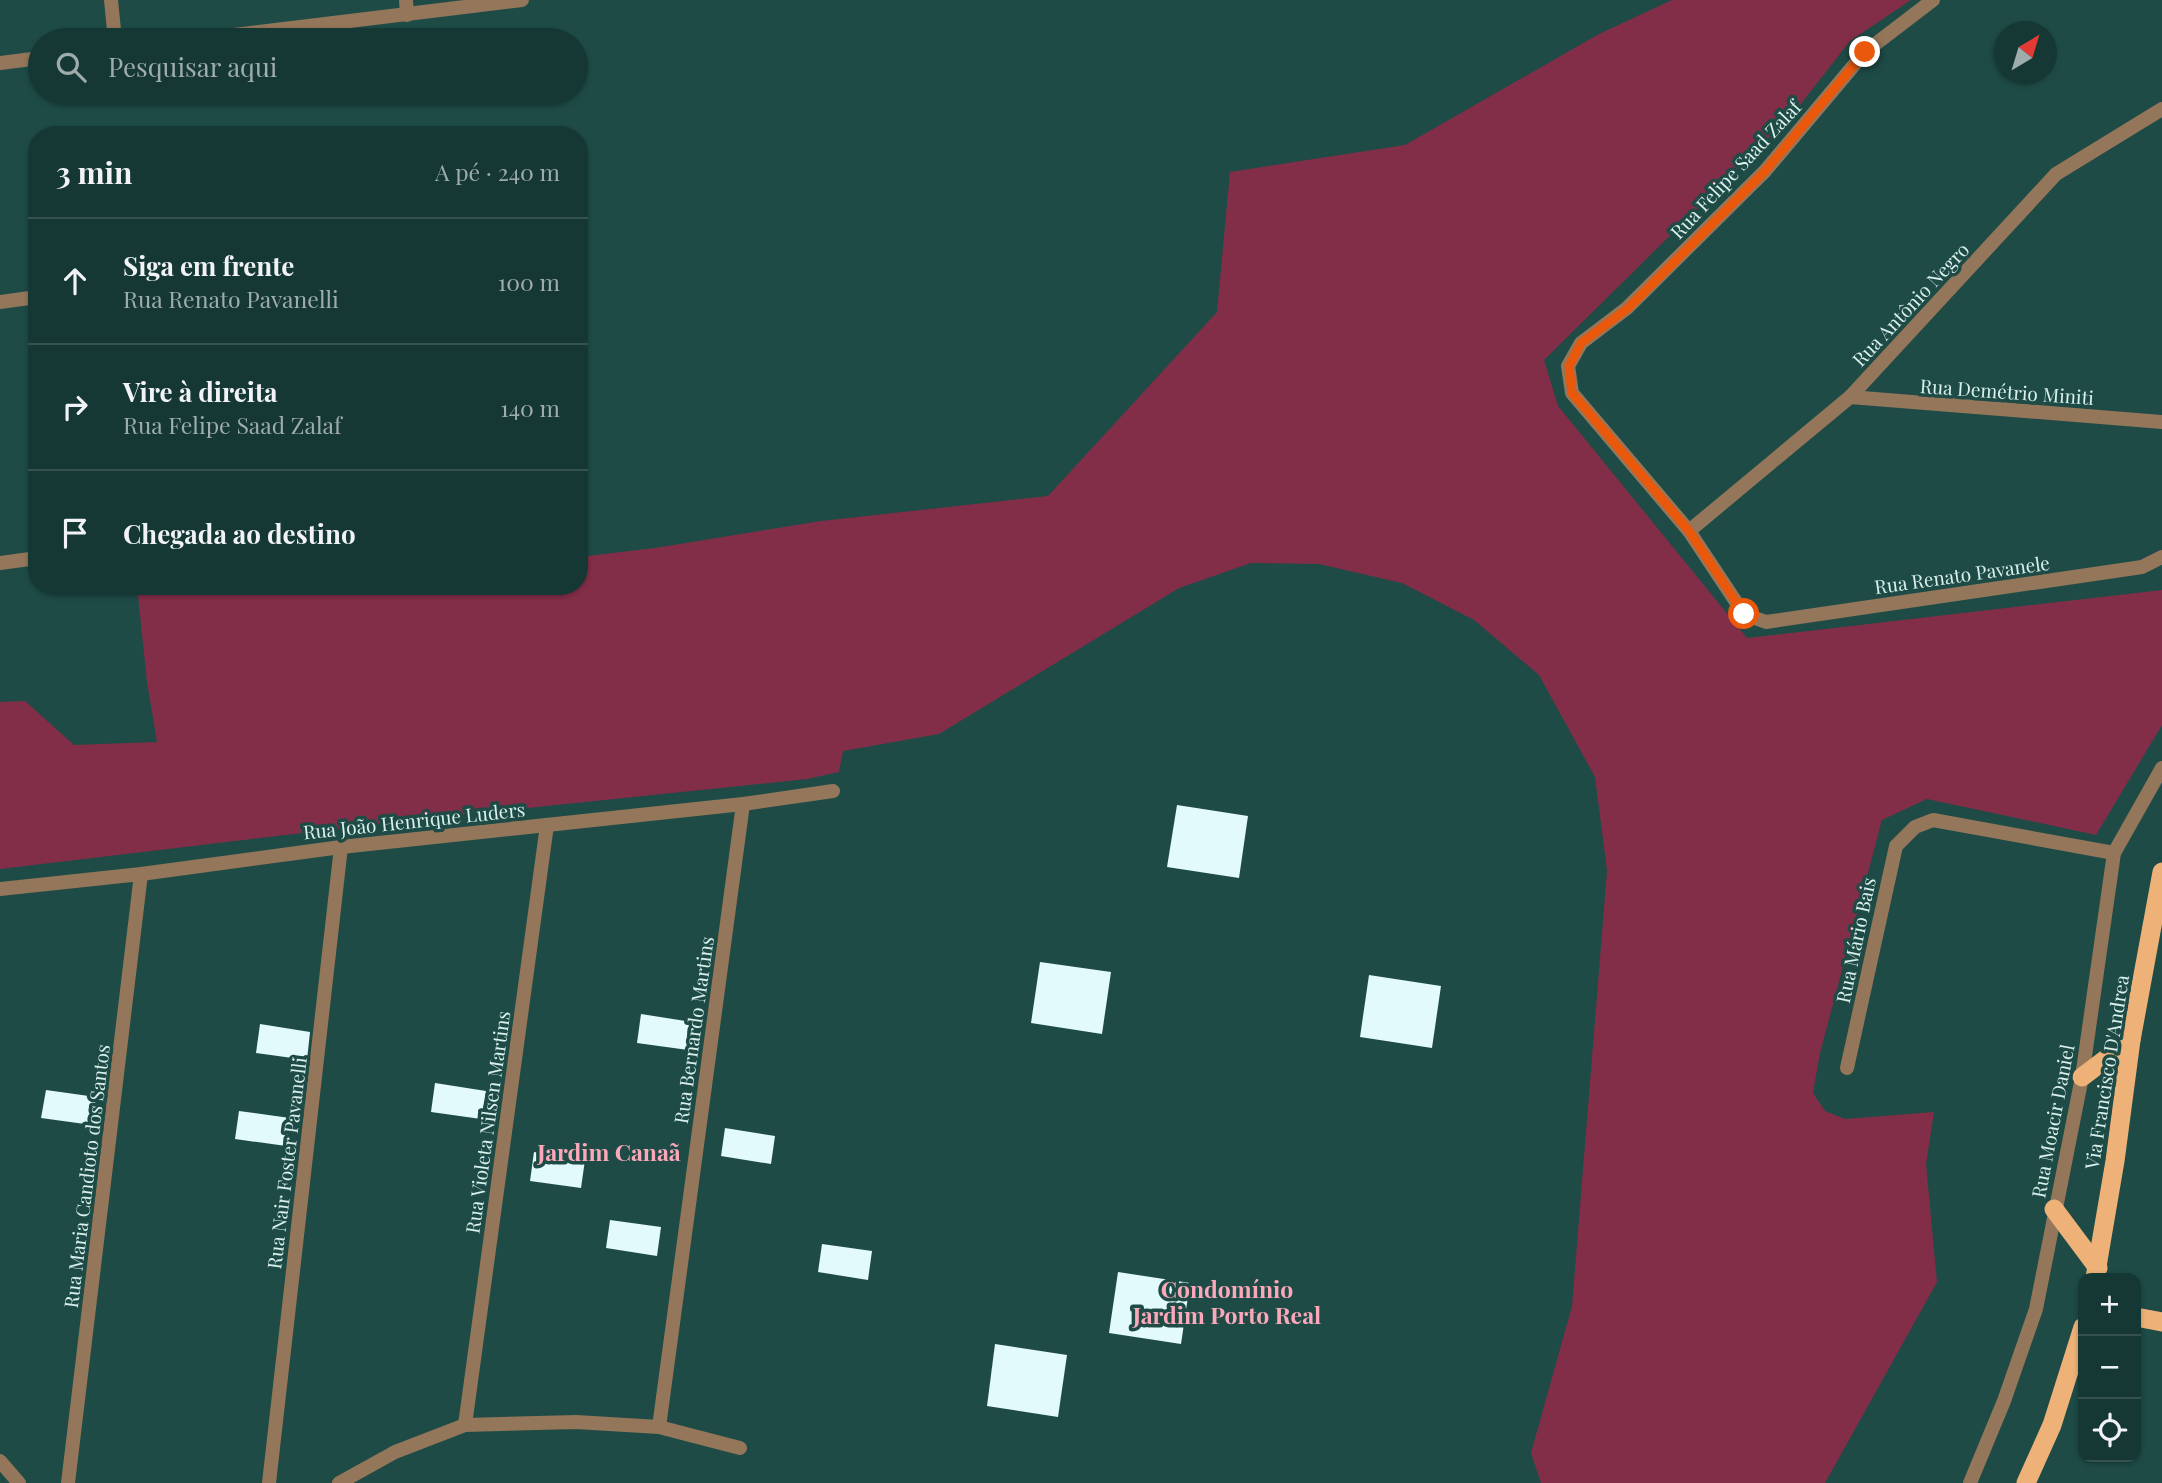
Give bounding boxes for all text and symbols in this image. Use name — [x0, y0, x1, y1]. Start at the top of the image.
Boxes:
north arrow — [1994, 21, 2057, 84]
search box — [28, 28, 588, 105]
route end — [1849, 36, 1880, 67]
icon: search — [52, 48, 90, 86]
text: Pesquisar aqui — [108, 49, 277, 84]
street label: Rua Felipe Saad Zalaf — [1664, 93, 1807, 244]
text: 3 min — [56, 152, 132, 192]
text: A pé · 240 m — [435, 156, 560, 187]
street label: Rua Antônio Negro — [1846, 236, 1974, 372]
text: Siga em frente — [123, 248, 294, 283]
icon: ahead — [56, 262, 94, 300]
text: 100 m — [498, 266, 560, 297]
text: Rua Renato Pavanelli — [123, 283, 339, 314]
street label: Rua Demétrio Miniti — [1919, 372, 2095, 410]
text: Vire à direita — [123, 374, 278, 409]
icon: right — [56, 388, 94, 426]
text: 140 m — [500, 392, 560, 423]
text: Rua Felipe Saad Zalaf — [123, 409, 342, 440]
icon: arrive — [56, 514, 94, 552]
text: Chegada ao destino — [123, 516, 356, 551]
street label: Rua Renato Pavanele — [1873, 549, 2051, 599]
route start — [1728, 598, 1759, 629]
street label: Rua João Henrique Luders — [302, 795, 526, 845]
street label: Rua Mário Bais — [1829, 875, 1881, 1005]
street label: Rua Bernardo Martins — [667, 935, 719, 1125]
street label: Via Francisco D'Andrea — [2078, 972, 2134, 1172]
street label: Rua Violeta Nilsen Martins — [459, 1009, 515, 1235]
street label: Rua Moacir Daniel — [2024, 1041, 2080, 1200]
street label: Rua Maria Candioto dos Santos — [57, 1043, 115, 1309]
street label: Rua Nair Foster Pavanelli — [260, 1055, 312, 1270]
district label: Jardim Canaã — [536, 1136, 681, 1167]
district label: Condomínio Jardim Porto Real — [1132, 1273, 1321, 1330]
map controls — [2078, 1273, 2141, 1462]
button: + — [2078, 1273, 2141, 1336]
button: − — [2078, 1336, 2141, 1399]
button: locate — [2078, 1399, 2141, 1462]

